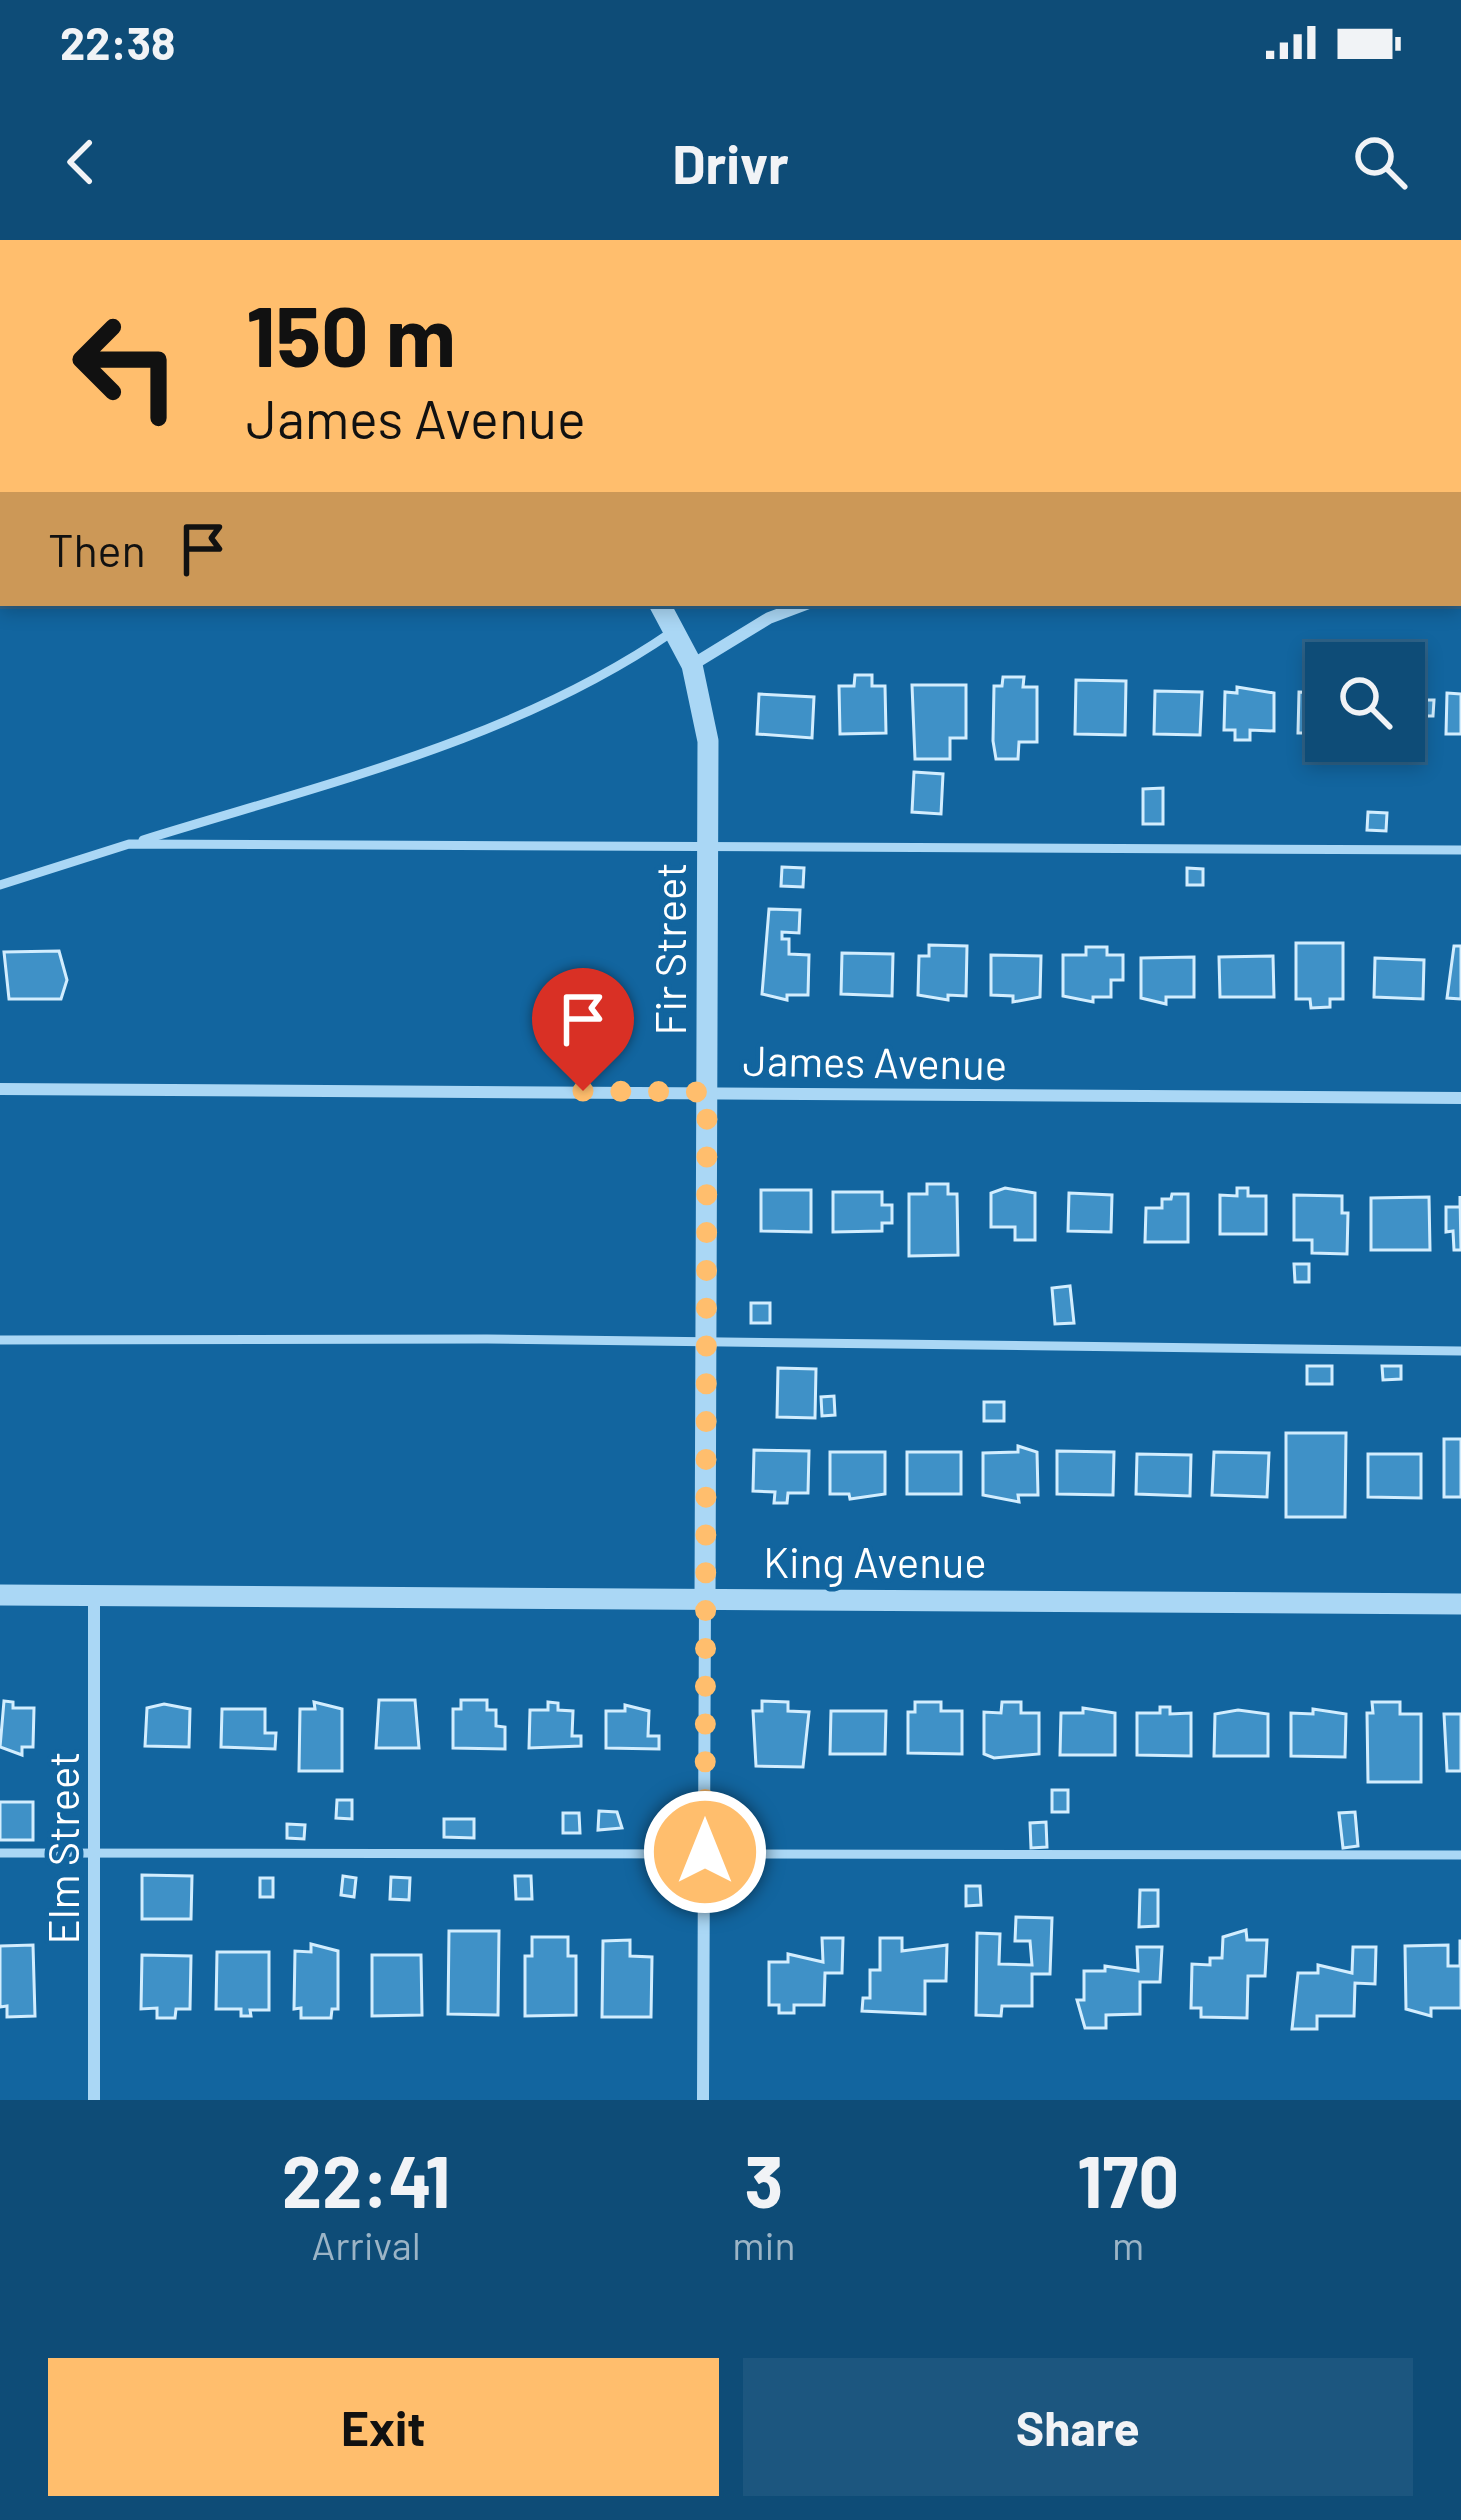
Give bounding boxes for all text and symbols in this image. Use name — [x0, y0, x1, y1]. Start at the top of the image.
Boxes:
text: 22:38 — [60, 15, 175, 69]
icon: back — [48, 129, 114, 195]
icon: search — [1347, 129, 1413, 195]
text: Drivr — [672, 130, 789, 195]
text: 150 m — [246, 283, 456, 384]
icon: left — [48, 288, 204, 444]
text: James Avenue — [246, 385, 586, 450]
icon: arrive — [170, 516, 236, 582]
text: Then — [48, 522, 146, 576]
map controls — [1305, 642, 1425, 762]
button: search — [1305, 642, 1425, 762]
street label: Fir Street — [644, 863, 694, 1035]
pin — [532, 968, 634, 1091]
icon: arrive — [550, 986, 616, 1052]
street label: James Avenue — [742, 1034, 1008, 1088]
street label: King Avenue — [763, 1536, 987, 1587]
street label: Elm Street — [37, 1752, 87, 1944]
position arrow — [642, 1789, 768, 1915]
text: 22:41 — [282, 2136, 451, 2222]
text: 3 — [744, 2136, 783, 2222]
text: 170 — [1077, 2136, 1179, 2222]
text: Arrival — [312, 2221, 421, 2268]
text: min — [732, 2221, 795, 2268]
text: m — [1112, 2221, 1144, 2268]
button: Exit — [48, 2358, 719, 2496]
button: Share — [743, 2358, 1413, 2496]

